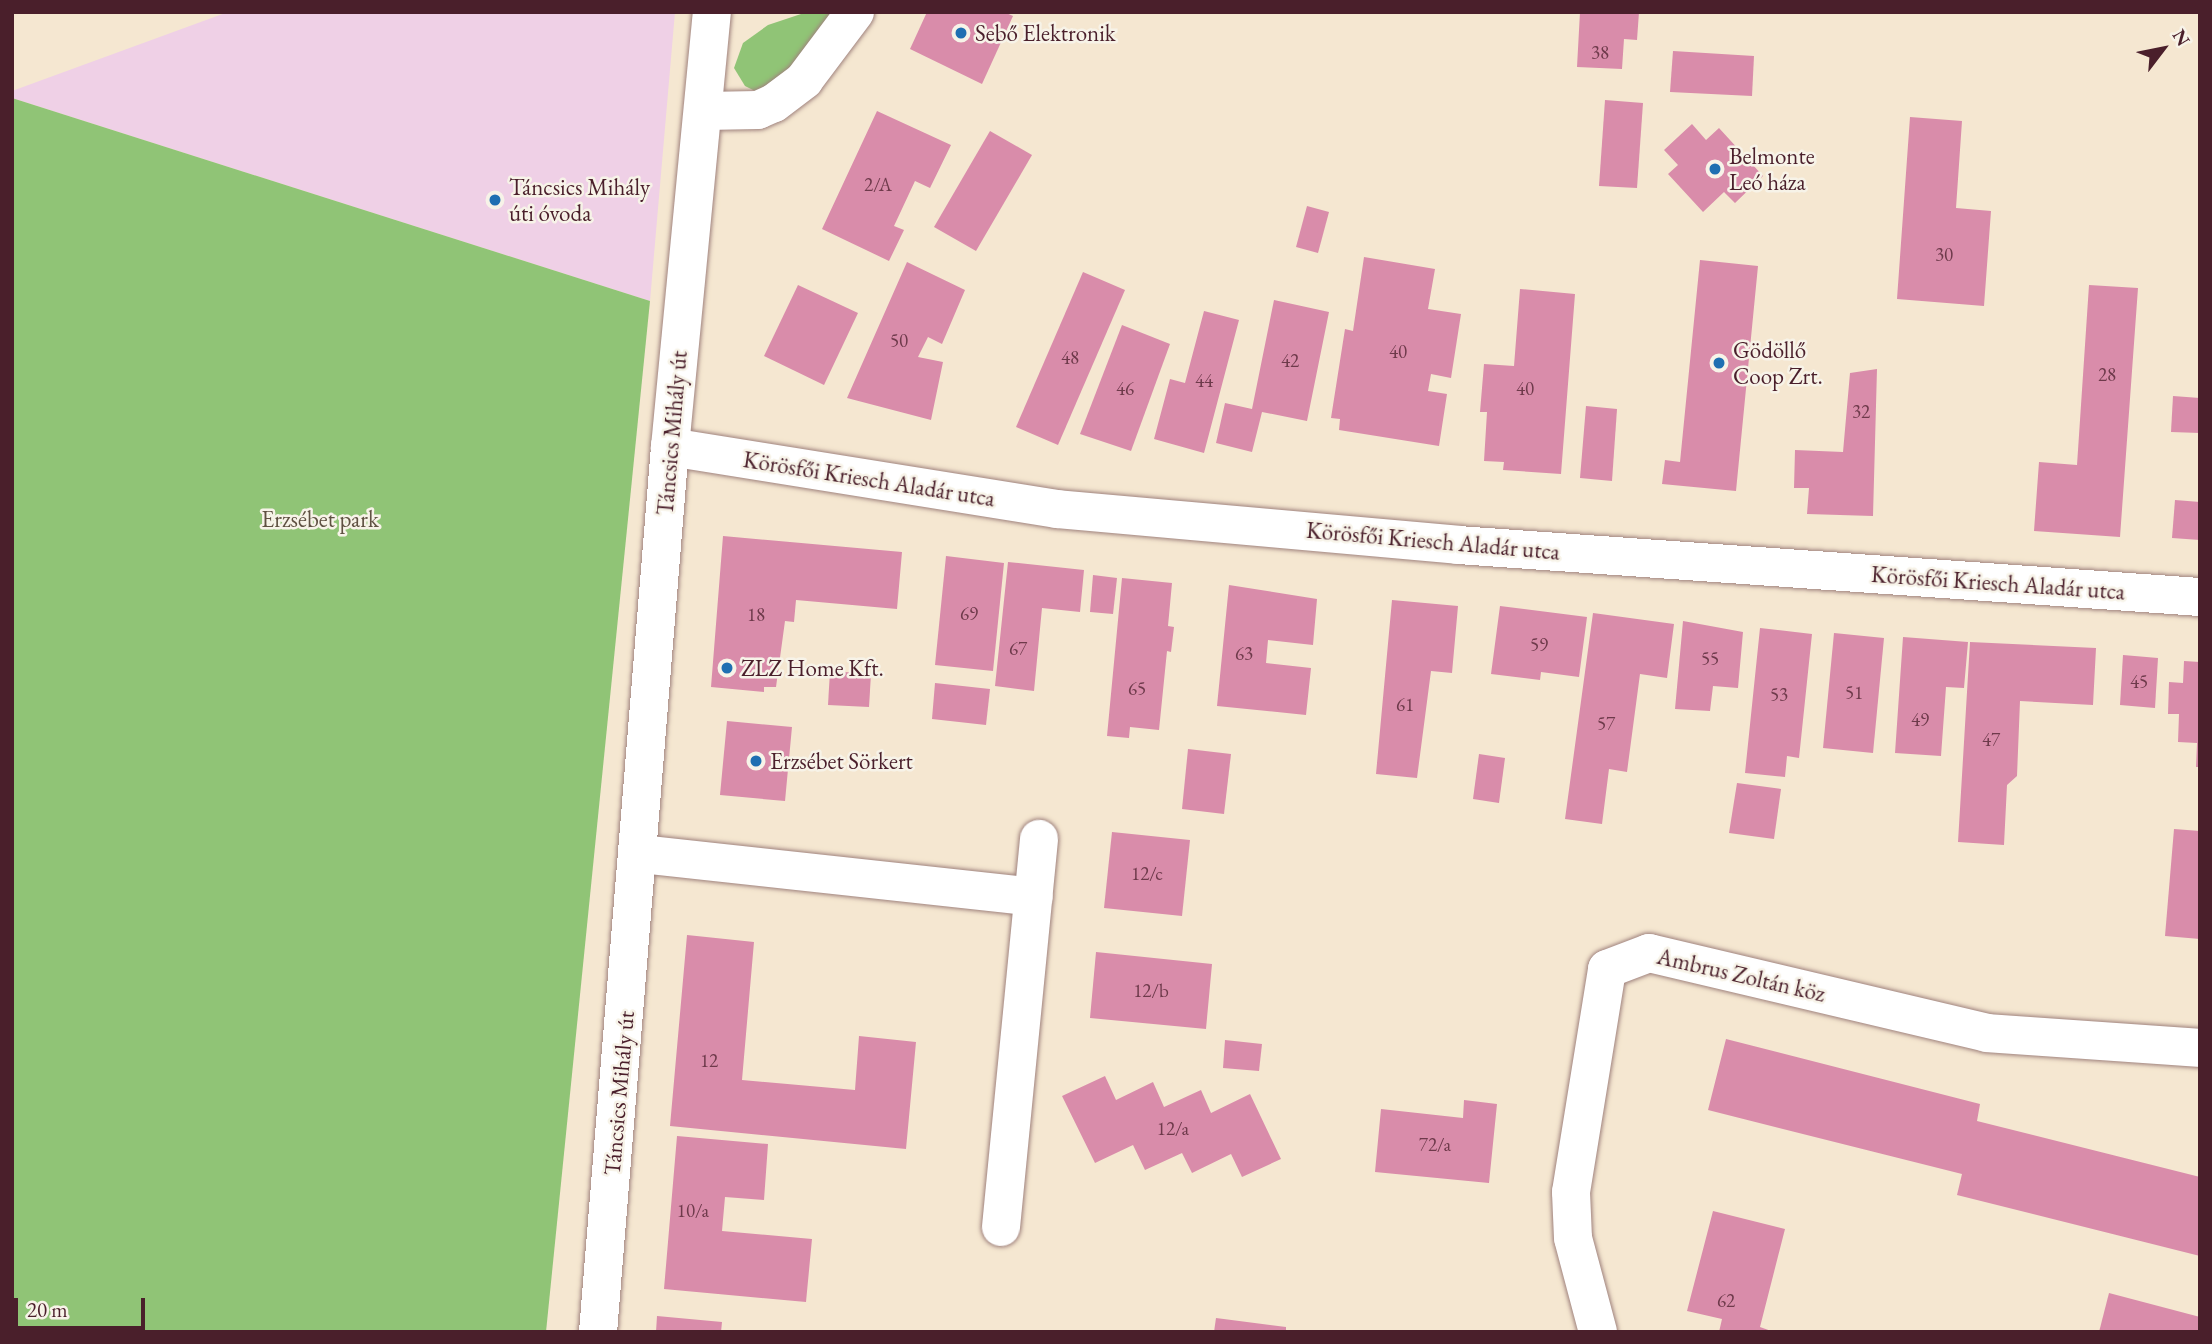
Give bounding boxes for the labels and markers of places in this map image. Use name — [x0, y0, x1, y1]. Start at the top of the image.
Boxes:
place label: Sebő Elektronik — [975, 19, 1116, 47]
marker: Sebő Elektronik — [953, 25, 969, 41]
place label: Belmonte Leó háza — [1729, 142, 1815, 196]
marker: Belmonte Leó háza — [1707, 161, 1723, 177]
place label: Táncsics Mihály úti óvoda — [509, 173, 650, 227]
marker: Táncsics Mihály úti óvoda — [487, 192, 503, 208]
place label: Gödöllő Coop Zrt. — [1733, 336, 1823, 390]
marker: Gödöllő Coop Zrt. — [1711, 355, 1727, 371]
place label: ZLZ Home Kft. — [741, 654, 884, 682]
marker: ZLZ Home Kft. — [719, 660, 735, 676]
place label: Erzsébet Sörkert — [770, 747, 913, 775]
marker: Erzsébet Sörkert — [748, 753, 764, 769]

